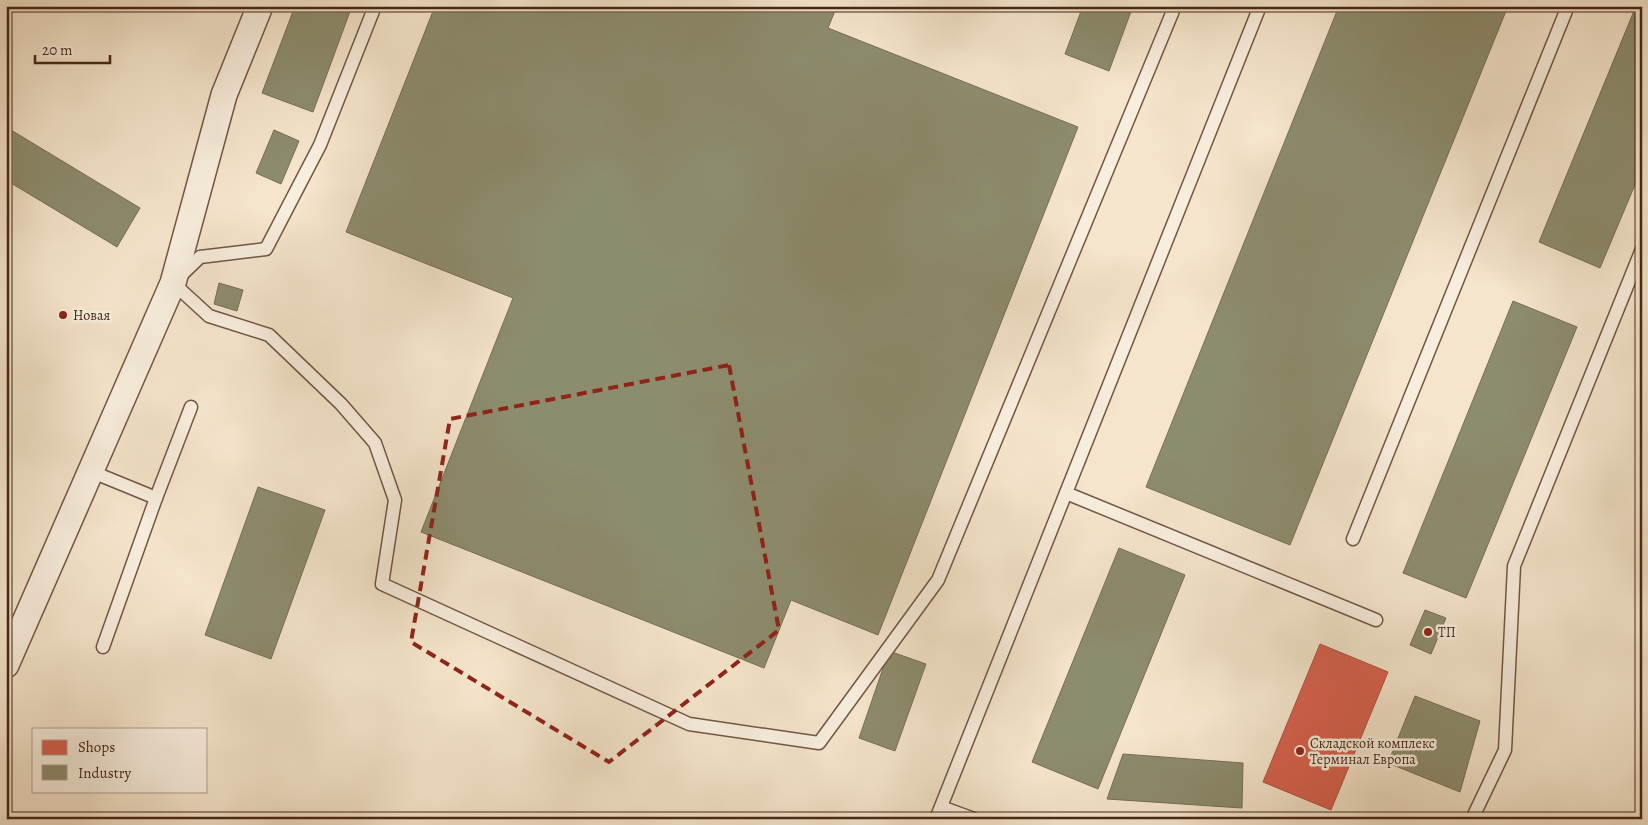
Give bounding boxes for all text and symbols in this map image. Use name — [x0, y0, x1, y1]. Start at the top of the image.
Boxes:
scale bar — [35, 32, 110, 64]
text: 20 m — [42, 40, 73, 60]
place label: Новая — [73, 306, 110, 325]
marker: Новая — [57, 309, 69, 321]
place label: ТП — [1438, 623, 1456, 642]
marker: ТП — [1422, 626, 1434, 638]
legend — [32, 728, 208, 792]
place label: Складской комплекс Терминал Европа — [1310, 734, 1435, 769]
text: Shops — [78, 737, 115, 757]
marker: Складской комплекс Терминал Европа — [1294, 745, 1306, 757]
text: Industry — [78, 763, 132, 783]

